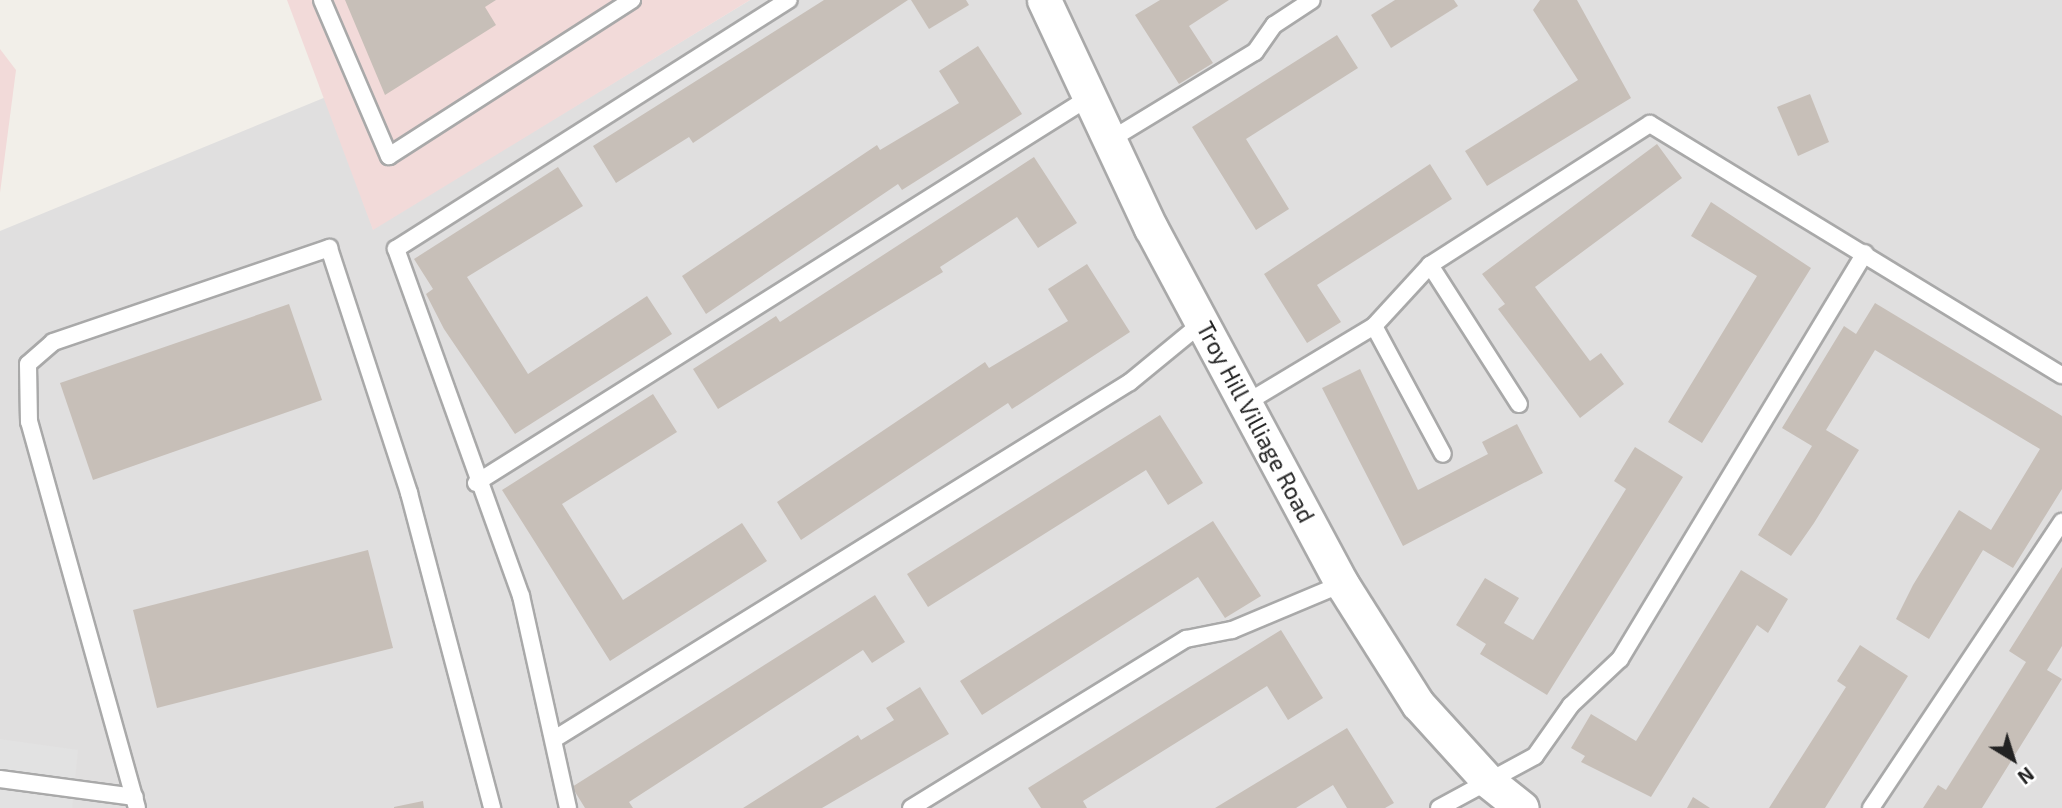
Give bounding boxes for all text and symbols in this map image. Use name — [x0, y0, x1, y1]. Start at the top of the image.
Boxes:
street label: Troy Hill Villiage Road — [1191, 316, 1321, 528]
north arrow — [1978, 724, 2048, 794]
text: N — [2014, 763, 2039, 789]

